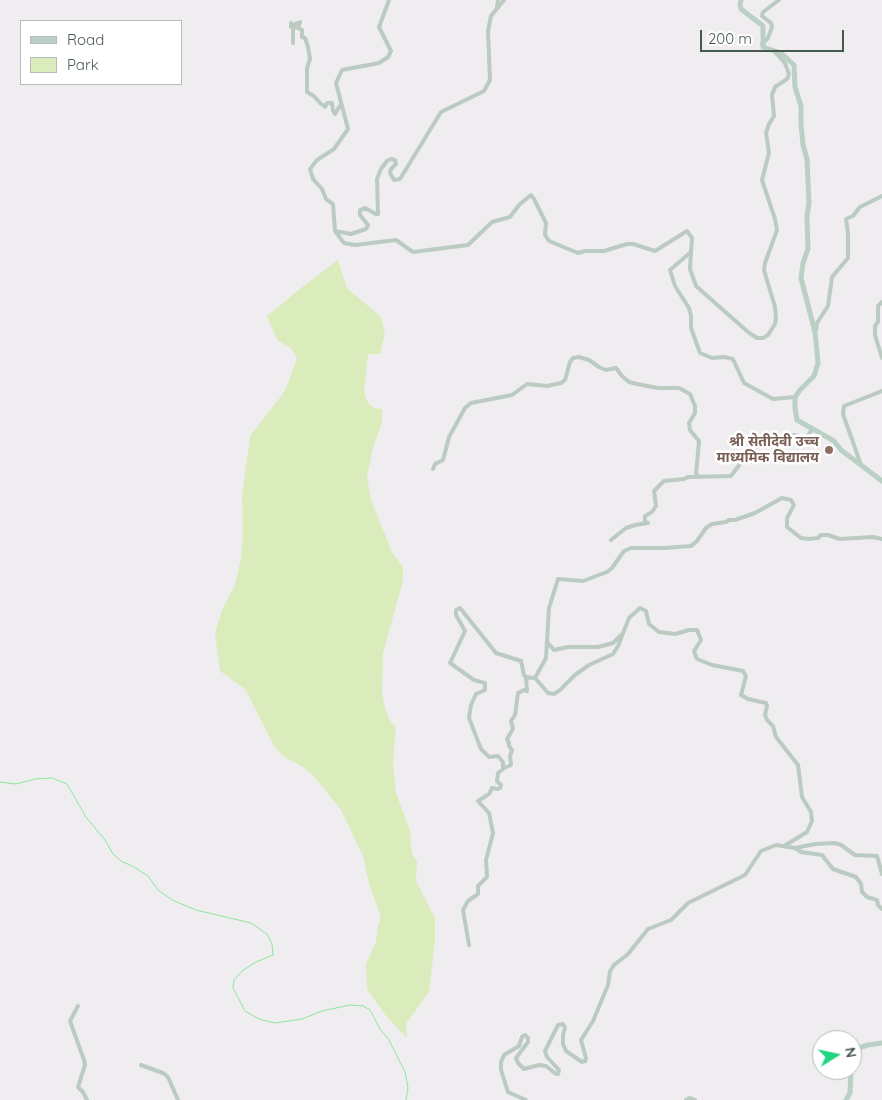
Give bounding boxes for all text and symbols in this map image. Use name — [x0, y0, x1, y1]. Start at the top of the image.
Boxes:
legend — [20, 20, 182, 85]
scale bar — [702, 20, 846, 52]
text: 200 m — [708, 29, 752, 48]
text: Road — [67, 30, 104, 49]
text: Park — [67, 55, 99, 74]
place label: श्री सेतीदेवी उच्च माध्यमिक विद्यालय — [716, 434, 819, 467]
marker: श्री सेतीदेवी उच्च माध्यमिक विद्यालय — [823, 444, 835, 456]
north arrow — [812, 1030, 862, 1080]
text: N — [841, 1046, 861, 1059]

